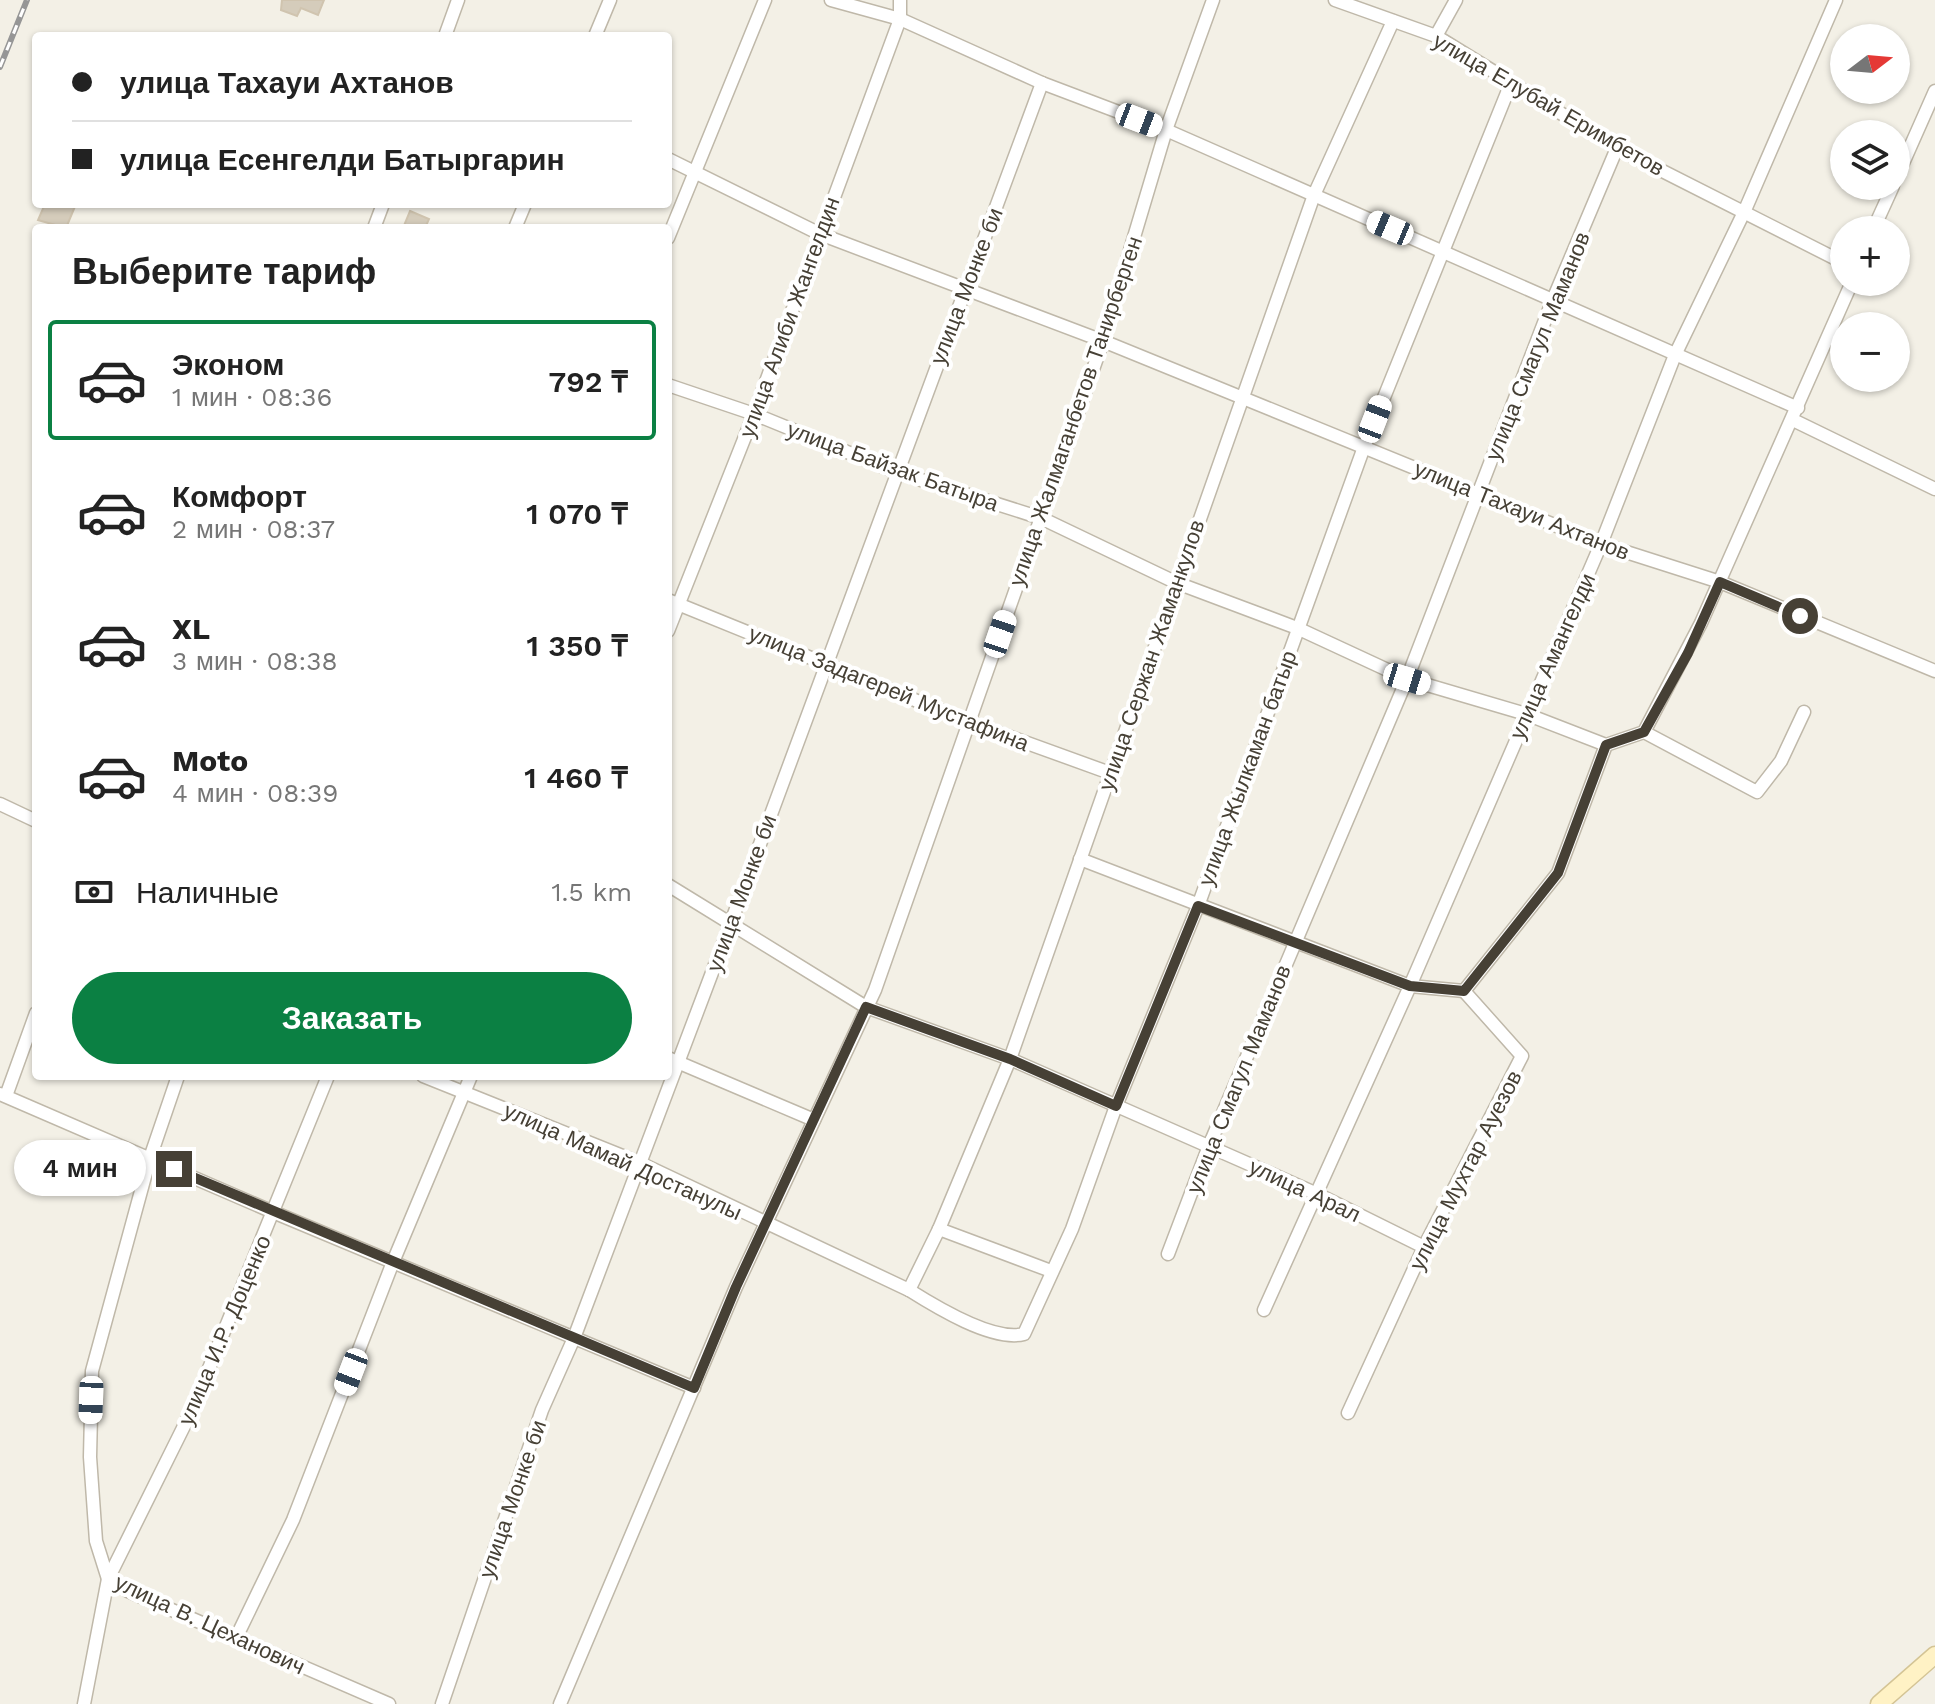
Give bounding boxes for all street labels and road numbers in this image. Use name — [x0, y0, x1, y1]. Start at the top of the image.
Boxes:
street label: улица Елубай Еримбетов — [1429, 28, 1669, 181]
street label: улица Алиби Жангелдин — [734, 193, 845, 441]
street label: улица Монке би — [925, 204, 1008, 368]
street label: улица Смагул Маманов — [1480, 228, 1595, 464]
street label: улица Жалмаганбетов Танирберген — [1004, 233, 1147, 589]
street label: улица Байзак Батыра — [784, 417, 1003, 517]
street label: улица Тахауи Ахтанов — [1411, 456, 1633, 565]
street label: улица Сержан Жаманкулов — [1093, 517, 1210, 794]
street label: улица Амангелди — [1505, 569, 1600, 743]
street label: улица Задагерей Мустафина — [745, 621, 1033, 756]
street label: улица Жылкаман батыр — [1193, 647, 1302, 889]
street label: улица Монке би — [701, 811, 782, 975]
street label: улица Смагул Маманов — [1181, 961, 1296, 1197]
street label: улица Мухтар Ауезов — [1404, 1066, 1527, 1274]
street label: улица Мамай Достанулы — [500, 1098, 746, 1225]
street label: улица Арал — [1245, 1154, 1364, 1227]
street label: улица И.Р. Доценко — [173, 1231, 276, 1429]
street label: улица Монке би — [474, 1417, 551, 1581]
street label: улица В. Цеханович — [111, 1569, 309, 1679]

